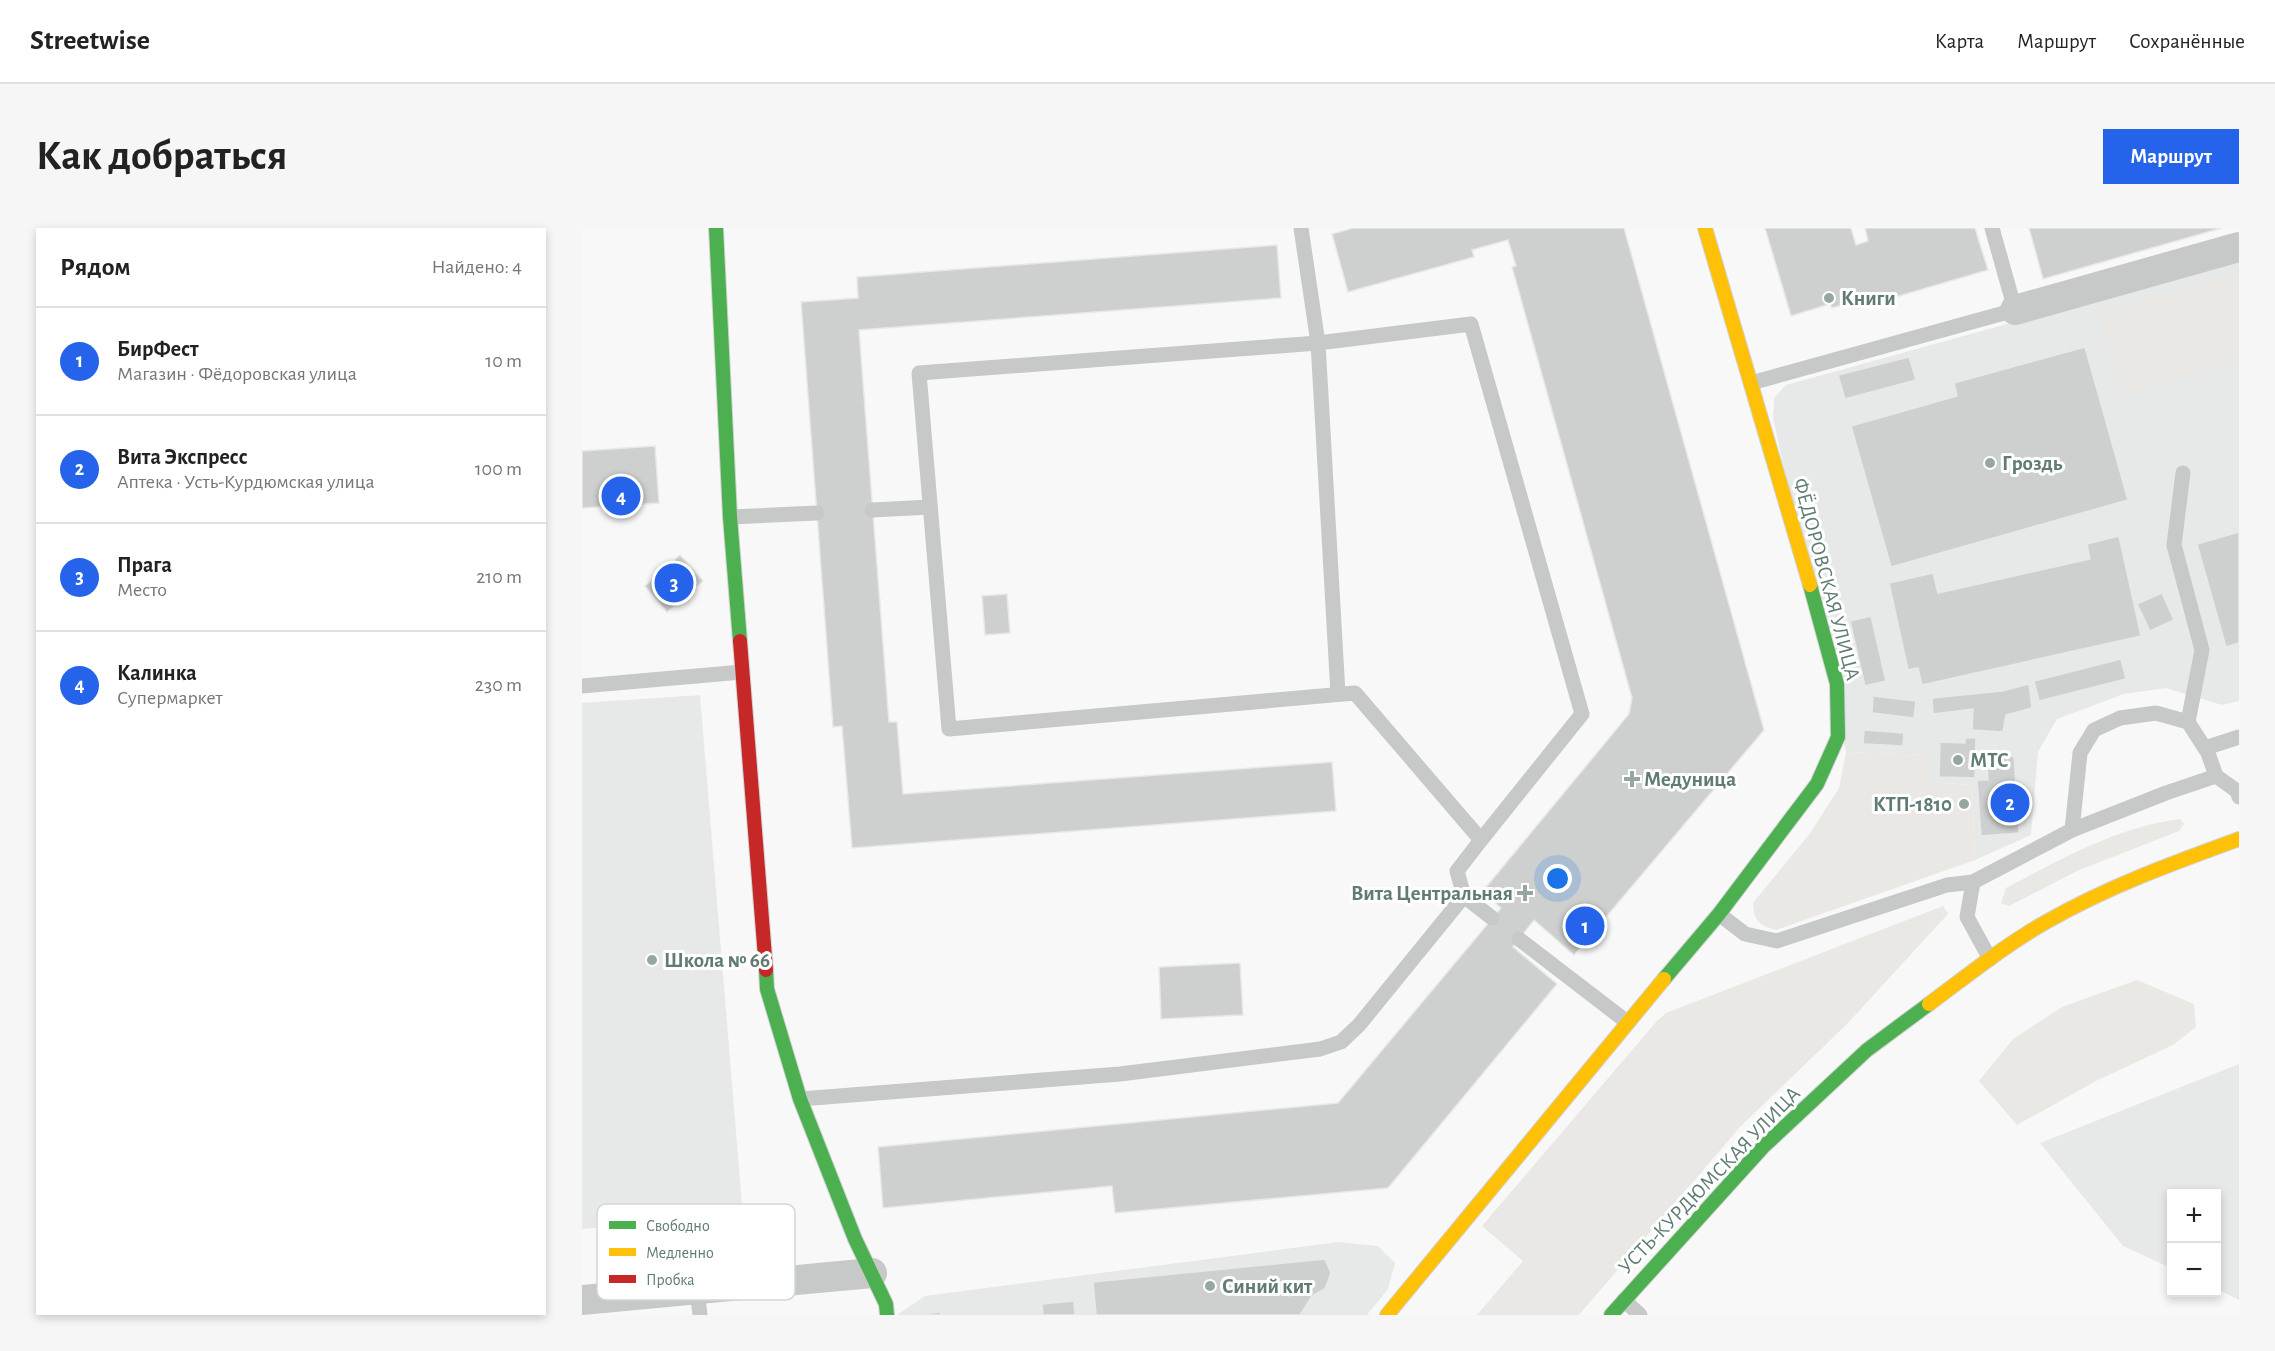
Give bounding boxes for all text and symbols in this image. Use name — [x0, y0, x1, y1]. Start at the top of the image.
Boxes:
text: Streetwise — [30, 27, 150, 55]
text: Карта — [1935, 31, 1984, 52]
text: Маршрут — [2017, 31, 2096, 52]
text: Сохранённые — [2129, 31, 2245, 52]
button: Маршрут — [2103, 129, 2239, 184]
text: Как добраться — [36, 135, 287, 177]
text: Рядом — [60, 254, 131, 280]
text: Найдено: 4 — [432, 257, 522, 277]
place label: Книги — [1841, 288, 1896, 309]
marker: Книги — [1822, 291, 1836, 305]
text: БирФест — [117, 338, 199, 360]
text: 1 — [76, 351, 83, 371]
text: 10 m — [485, 351, 522, 371]
text: Магазин · Фёдоровская улица — [117, 364, 357, 384]
text: Вита Экспресс — [117, 446, 248, 468]
place label: Гроздь — [2002, 453, 2063, 474]
marker: Гроздь — [1983, 456, 1997, 470]
text: 2 — [75, 459, 84, 479]
text: 100 m — [475, 459, 522, 479]
text: Аптека · Усть-Курдюмская улица — [117, 472, 375, 492]
pin: 4 — [602, 474, 640, 518]
street label: ФЁДОРОВСКАЯ УЛИЦА — [1789, 476, 1865, 682]
text: Прага — [117, 554, 172, 576]
pin: 3 — [654, 560, 694, 606]
text: 3 — [75, 567, 84, 587]
text: 210 m — [476, 567, 522, 587]
text: Место — [117, 580, 167, 600]
text: Калинка — [117, 662, 197, 684]
text: 4 — [74, 675, 85, 695]
text: 230 m — [475, 675, 522, 695]
text: Супермаркет — [117, 688, 223, 708]
place label: МТС — [1970, 750, 2009, 771]
marker: МТС — [1951, 753, 1965, 767]
place label: Медуница — [1644, 769, 1736, 790]
marker: Медуница — [1625, 772, 1639, 786]
pin: 2 — [1990, 780, 2030, 826]
place label: КТП-1810 — [1873, 794, 1952, 815]
marker: КТП-1810 — [1957, 797, 1971, 811]
your location — [1543, 864, 1572, 893]
place label: Вита Центральная — [1351, 883, 1513, 904]
marker: Вита Центральная — [1518, 886, 1532, 900]
pin: 1 — [1566, 904, 1604, 948]
place label: Школа № 66 — [664, 950, 770, 971]
marker: Школа № 66 — [645, 953, 659, 967]
street label: УСТЬ-КУРДЮМСКАЯ УЛИЦА — [1615, 1083, 1804, 1278]
map controls — [2167, 1189, 2221, 1297]
button: + — [2167, 1189, 2221, 1243]
legend — [597, 1204, 795, 1300]
text: Свободно — [646, 1218, 710, 1234]
button: − — [2167, 1243, 2221, 1297]
text: Медленно — [646, 1245, 714, 1261]
text: Пробка — [646, 1272, 695, 1288]
place label: Синий кит — [1222, 1276, 1313, 1297]
marker: Синий кит — [1203, 1279, 1217, 1293]

